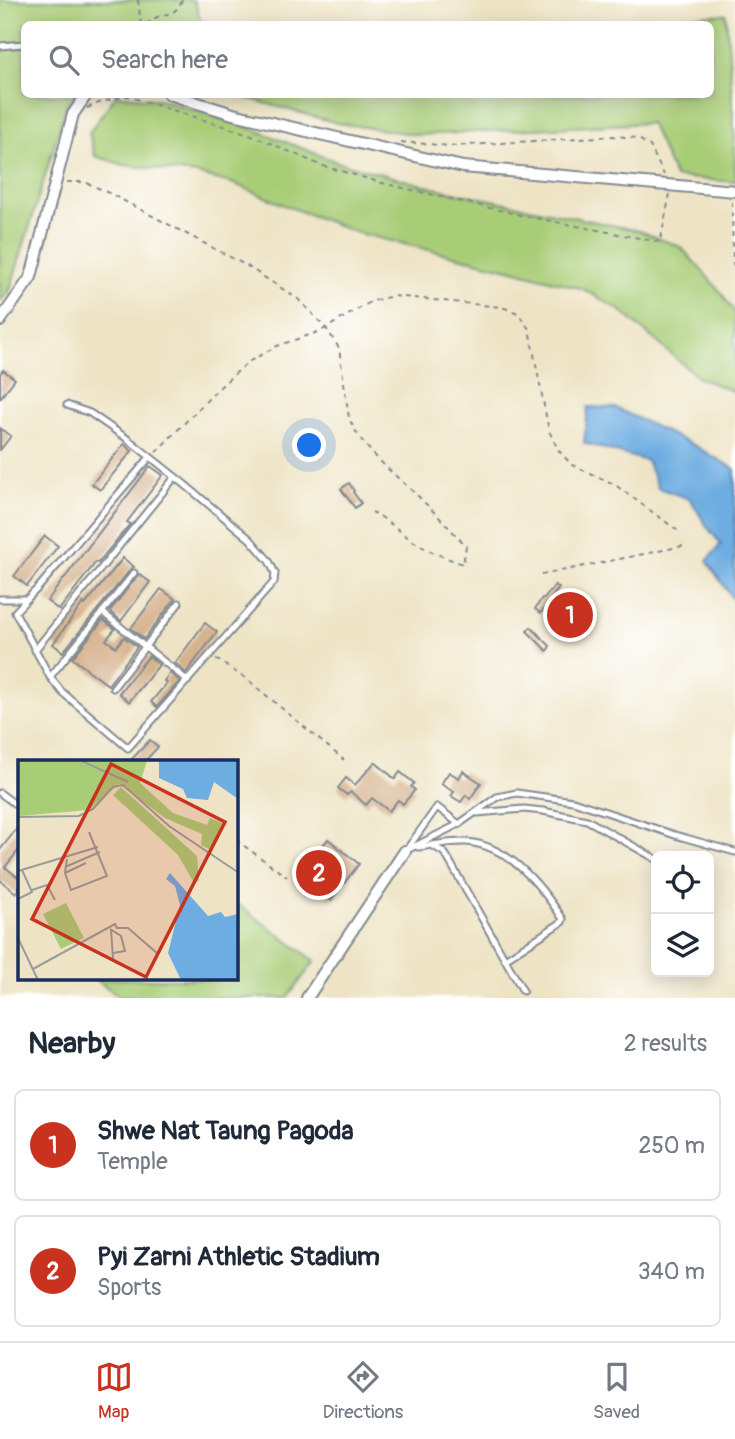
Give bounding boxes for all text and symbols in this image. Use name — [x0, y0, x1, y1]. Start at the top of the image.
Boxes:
search box — [21, 21, 714, 98]
icon: search — [45, 41, 83, 79]
text: Search here — [101, 44, 228, 76]
your location — [292, 428, 326, 462]
pin: 1 — [547, 589, 593, 641]
inset map — [18, 760, 238, 981]
pin: 2 — [296, 847, 342, 899]
map controls — [651, 851, 714, 977]
button: locate — [651, 851, 714, 914]
button: layers — [651, 914, 714, 977]
text: Nearby — [28, 1025, 115, 1062]
text: 2 results — [624, 1029, 707, 1058]
text: Shwe Nat Taung Pagoda — [97, 1115, 354, 1147]
text: 1 — [49, 1131, 58, 1160]
text: 250 m — [639, 1131, 705, 1160]
text: Temple — [97, 1147, 168, 1176]
text: Pyi Zarni Athletic Stadium — [97, 1241, 380, 1273]
text: 2 — [47, 1257, 59, 1286]
text: 340 m — [638, 1257, 705, 1286]
text: Sports — [97, 1273, 161, 1302]
tab: Map — [95, 1358, 133, 1424]
tab: Directions — [323, 1358, 403, 1424]
tab: Saved — [593, 1358, 640, 1424]

